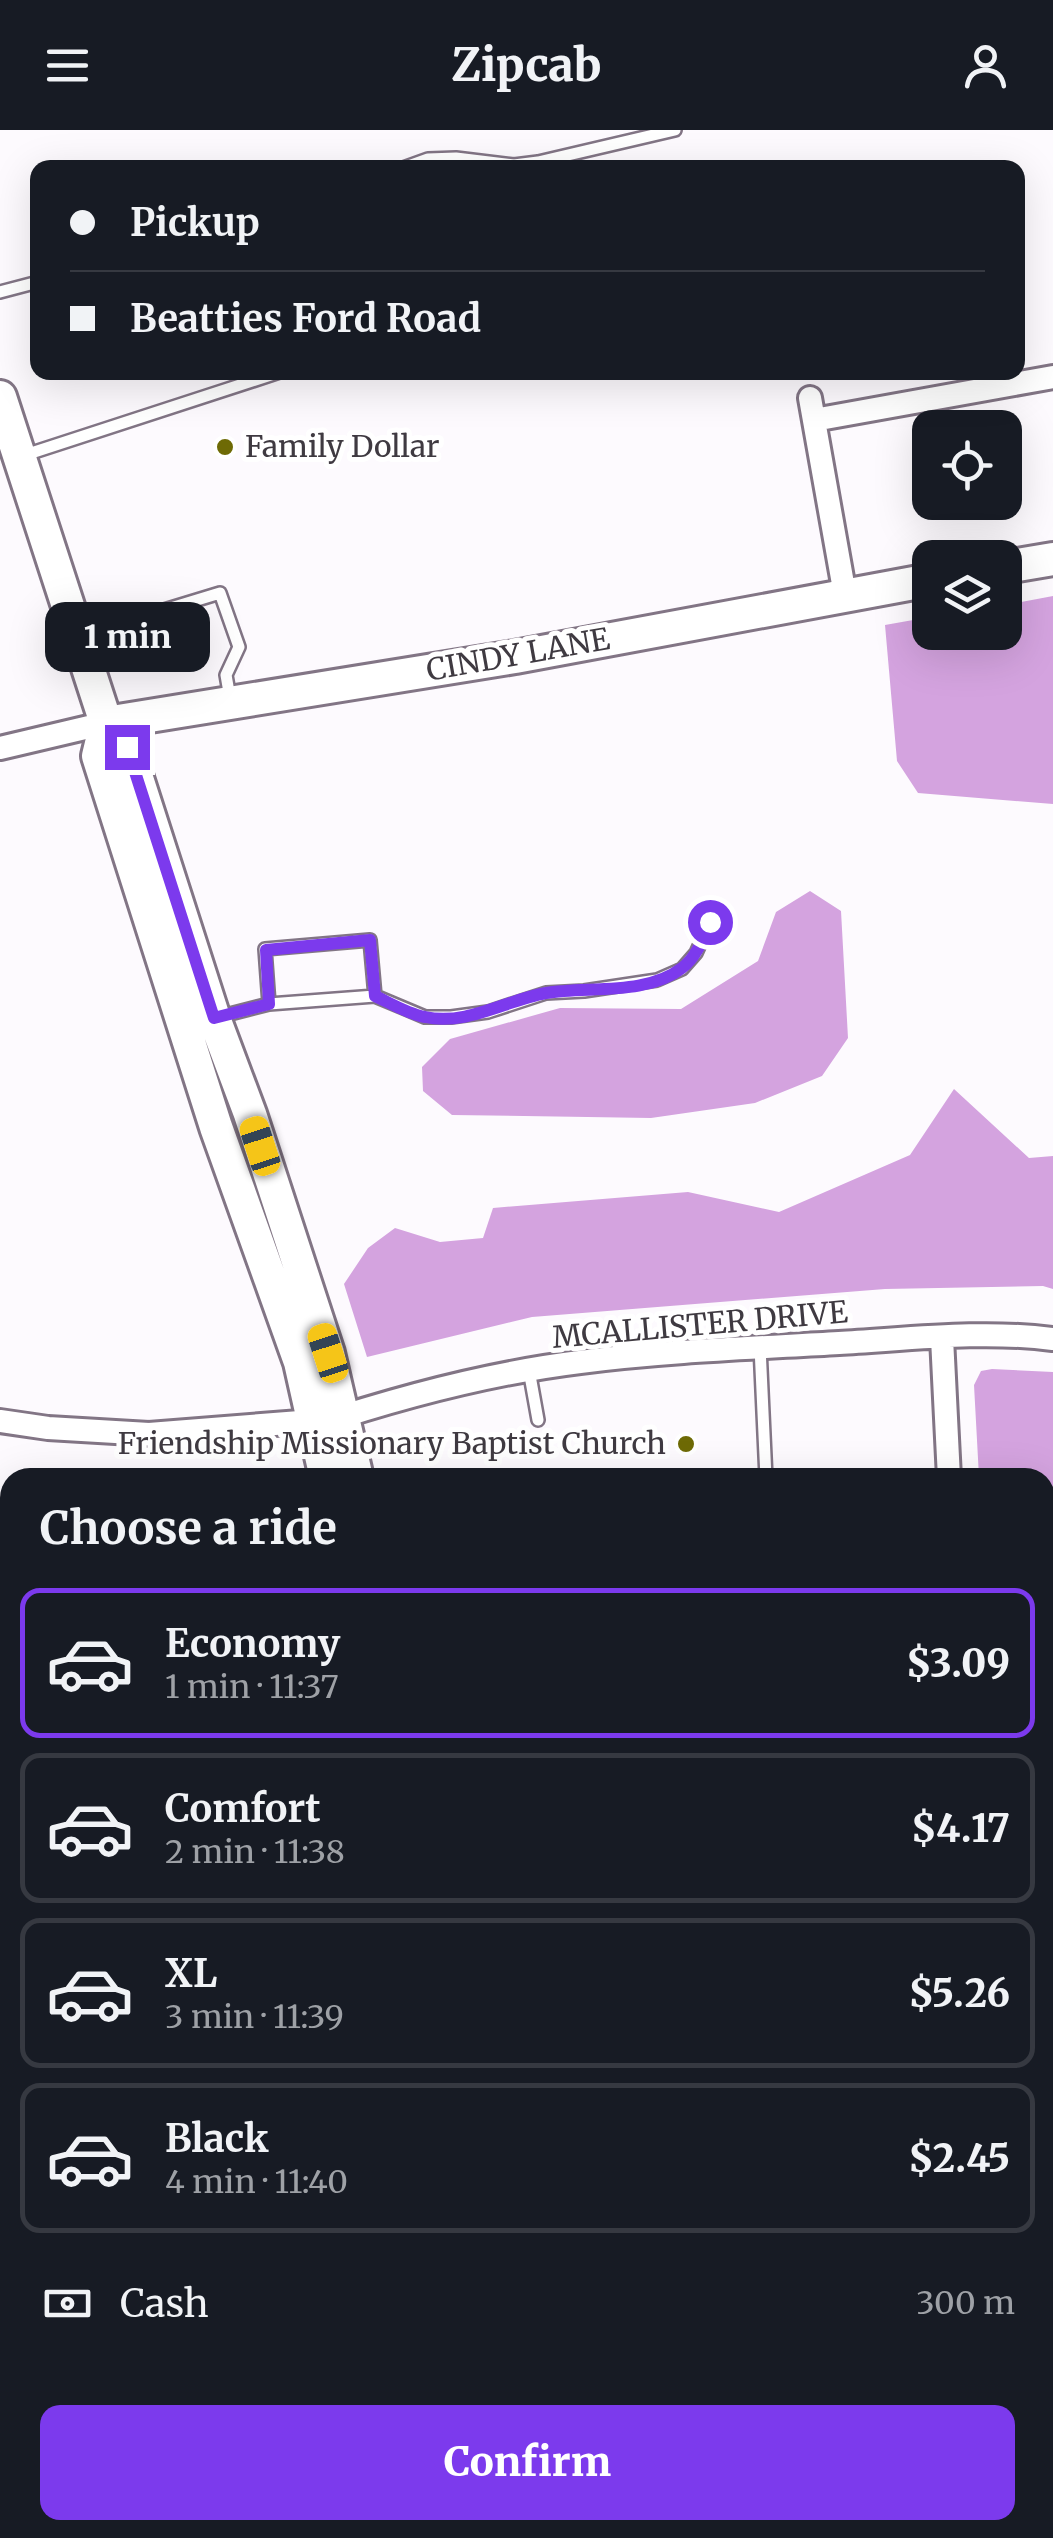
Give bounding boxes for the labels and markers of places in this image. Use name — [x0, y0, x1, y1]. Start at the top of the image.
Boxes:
place label: Family Dollar — [245, 427, 439, 465]
marker: Family Dollar — [214, 436, 236, 458]
place label: Friendship Missionary Baptist Church — [118, 1424, 666, 1462]
marker: Friendship Missionary Baptist Church — [675, 1433, 697, 1455]

